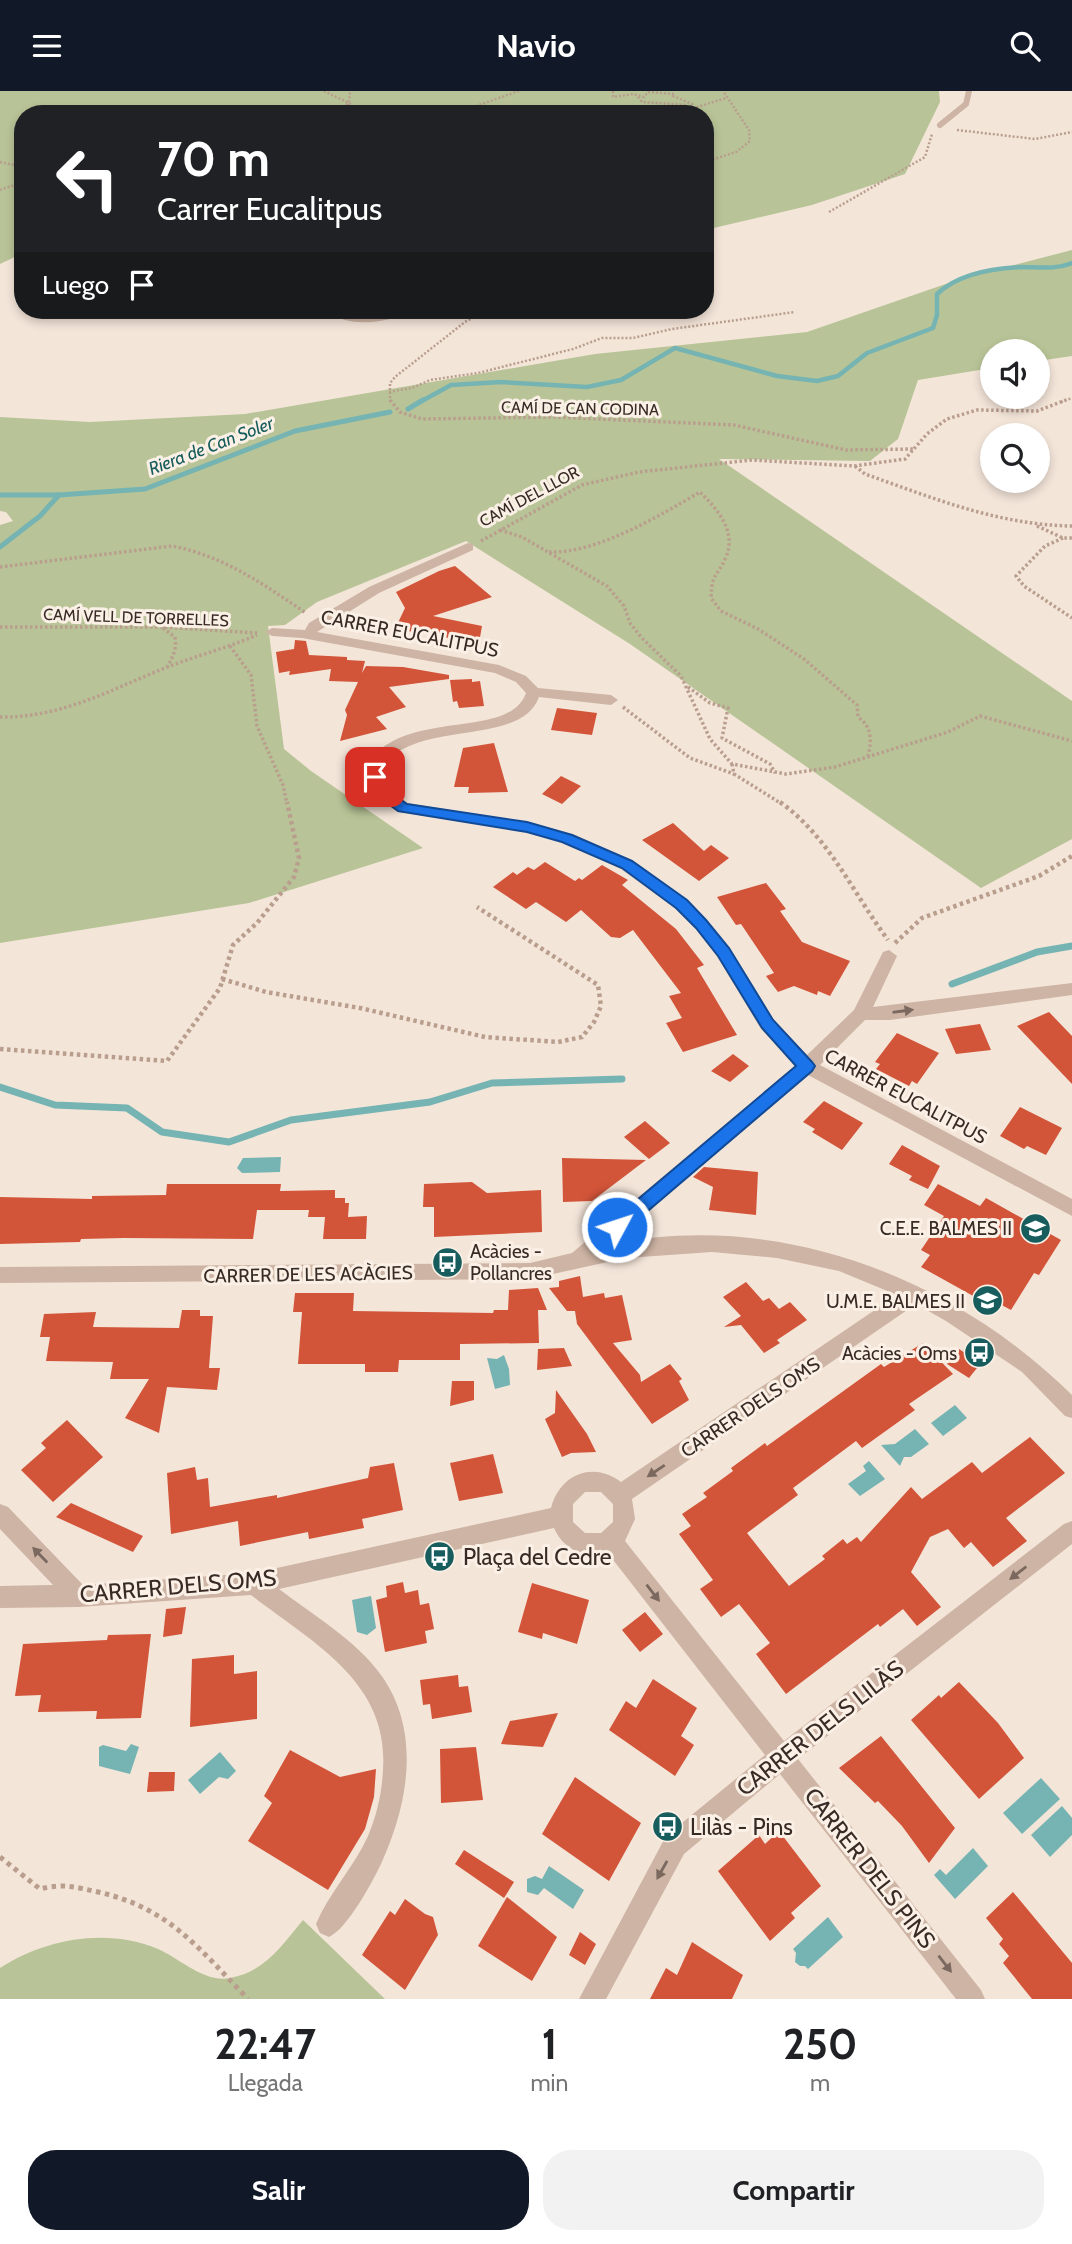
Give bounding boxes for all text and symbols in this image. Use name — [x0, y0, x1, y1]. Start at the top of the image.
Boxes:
text: Navio — [496, 26, 576, 65]
icon: menu — [28, 27, 66, 65]
icon: search — [1006, 27, 1044, 65]
text: 70 m — [157, 129, 270, 188]
icon: left — [42, 133, 133, 224]
text: Carrer Eucalitpus — [157, 189, 382, 228]
icon: arrive — [123, 266, 161, 304]
text: Luego — [42, 269, 109, 301]
map controls — [980, 339, 1050, 493]
button: sound — [980, 339, 1050, 409]
street label: CAMÍ DE CAN CODINA — [501, 398, 659, 419]
water label: Riera de Can Soler — [146, 412, 278, 480]
button: search — [980, 423, 1050, 493]
street label: CAMÍ DEL LLOR — [476, 462, 583, 531]
street label: CAMÍ VELL DE TORRELLES — [43, 605, 229, 630]
street label: CARRER EUCALITPUS — [319, 605, 501, 662]
pin — [345, 747, 405, 807]
icon: arrive — [356, 758, 394, 796]
one-way arrow — [892, 1005, 914, 1016]
street label: CARRER EUCALITPUS — [821, 1044, 991, 1149]
position arrow — [580, 1190, 654, 1264]
school or university icon: C.E.E. BALMES II — [1018, 1211, 1052, 1245]
place label: C.E.E. BALMES II — [880, 1217, 1012, 1240]
place label: Acàcies - Pollancres — [470, 1240, 552, 1285]
bus stop icon: Acàcies - Pollancres — [430, 1245, 464, 1279]
street label: CARRER DE LES ACÀCIES — [203, 1260, 413, 1288]
school or university icon: U.M.E. BALMES II — [971, 1284, 1005, 1318]
place label: U.M.E. BALMES II — [826, 1290, 965, 1313]
bus stop icon: Acàcies - Oms — [963, 1336, 997, 1370]
place label: Acàcies - Oms — [842, 1342, 957, 1365]
street label: CARRER DELS OMS — [676, 1352, 824, 1462]
one-way arrow — [647, 1464, 665, 1478]
bus stop icon: Plaça del Cedre — [423, 1540, 457, 1574]
place label: Plaça del Cedre — [463, 1543, 612, 1571]
one-way arrow — [32, 1547, 48, 1564]
street label: CARRER DELS OMS — [79, 1563, 277, 1609]
one-way arrow — [1009, 1565, 1027, 1579]
one-way arrow — [646, 1584, 661, 1602]
street label: CARRER DELS LILÀS — [730, 1653, 909, 1802]
street label: CARRER DELS PINS — [799, 1782, 941, 1954]
bus stop icon: Lilàs - Pins — [650, 1810, 684, 1844]
place label: Lilàs - Pins — [690, 1813, 793, 1841]
one-way arrow — [656, 1860, 668, 1879]
one-way arrow — [938, 1955, 953, 1973]
text: 22:47 — [215, 2018, 316, 2070]
text: 1 — [542, 2018, 557, 2070]
text: 250 — [783, 2018, 857, 2070]
text: Llegada — [228, 2069, 303, 2097]
text: min — [530, 2069, 568, 2097]
text: m — [810, 2069, 830, 2097]
button: Salir — [28, 2150, 529, 2230]
button: Compartir — [543, 2150, 1044, 2230]

